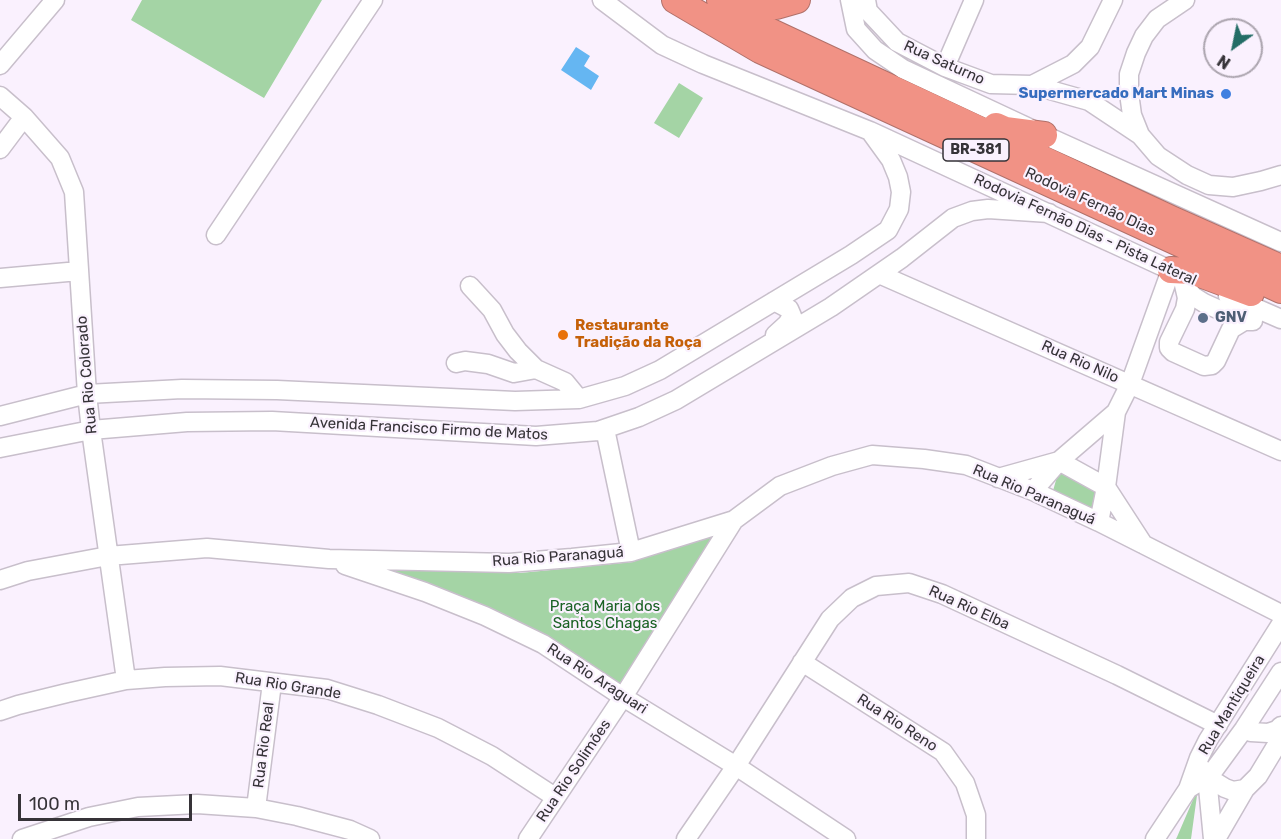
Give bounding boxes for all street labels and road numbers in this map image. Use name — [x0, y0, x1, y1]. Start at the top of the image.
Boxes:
street label: Rua Saturno — [901, 37, 987, 89]
road number: BR-381 — [943, 139, 1009, 161]
street label: Rodovia Fernão Dias — [1022, 164, 1158, 240]
street label: Rodovia Fernão Dias - Pista Lateral — [971, 170, 1199, 290]
street label: Rua Rio Colorado — [73, 315, 101, 435]
street label: Rua Rio Nilo — [1038, 337, 1122, 387]
street label: Avenida Francisco Firmo de Matos — [310, 414, 548, 444]
street label: Rua Rio Paranaguá — [970, 461, 1098, 529]
street label: Rua Rio Paranaguá — [492, 543, 624, 571]
street label: Rua Rio Elba — [926, 582, 1012, 634]
street label: Rua Rio Araguari — [543, 640, 651, 718]
street label: Rua Mantiqueira — [1195, 652, 1269, 758]
street label: Rua Rio Grande — [234, 669, 342, 703]
street label: Rua Rio Reno — [853, 690, 941, 756]
street label: Rua Rio Real — [250, 701, 278, 789]
street label: Rua Rio Solimões — [533, 716, 615, 826]

